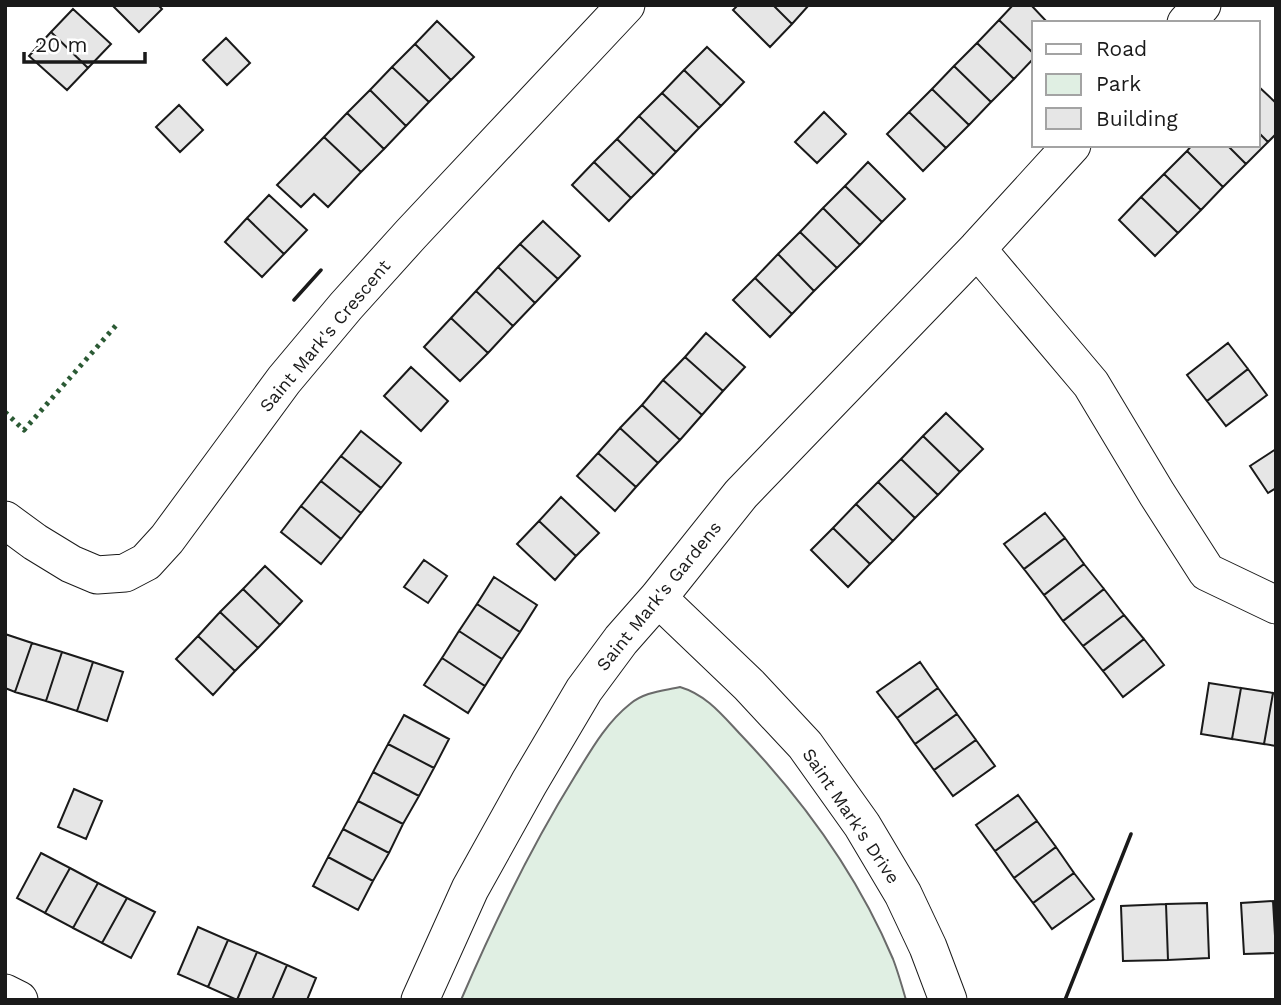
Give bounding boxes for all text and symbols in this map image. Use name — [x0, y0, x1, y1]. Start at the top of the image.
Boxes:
scale bar — [24, 21, 145, 65]
legend — [1032, 21, 1260, 147]
text: 20 m — [35, 32, 87, 57]
text: Road — [1096, 36, 1147, 61]
text: Park — [1096, 71, 1141, 96]
text: Building — [1096, 106, 1178, 131]
street label: Saint Mark's Crescent — [255, 255, 395, 416]
street label: Saint Mark's Gardens — [592, 517, 725, 675]
street label: Saint Mark's Drive — [798, 744, 904, 887]

